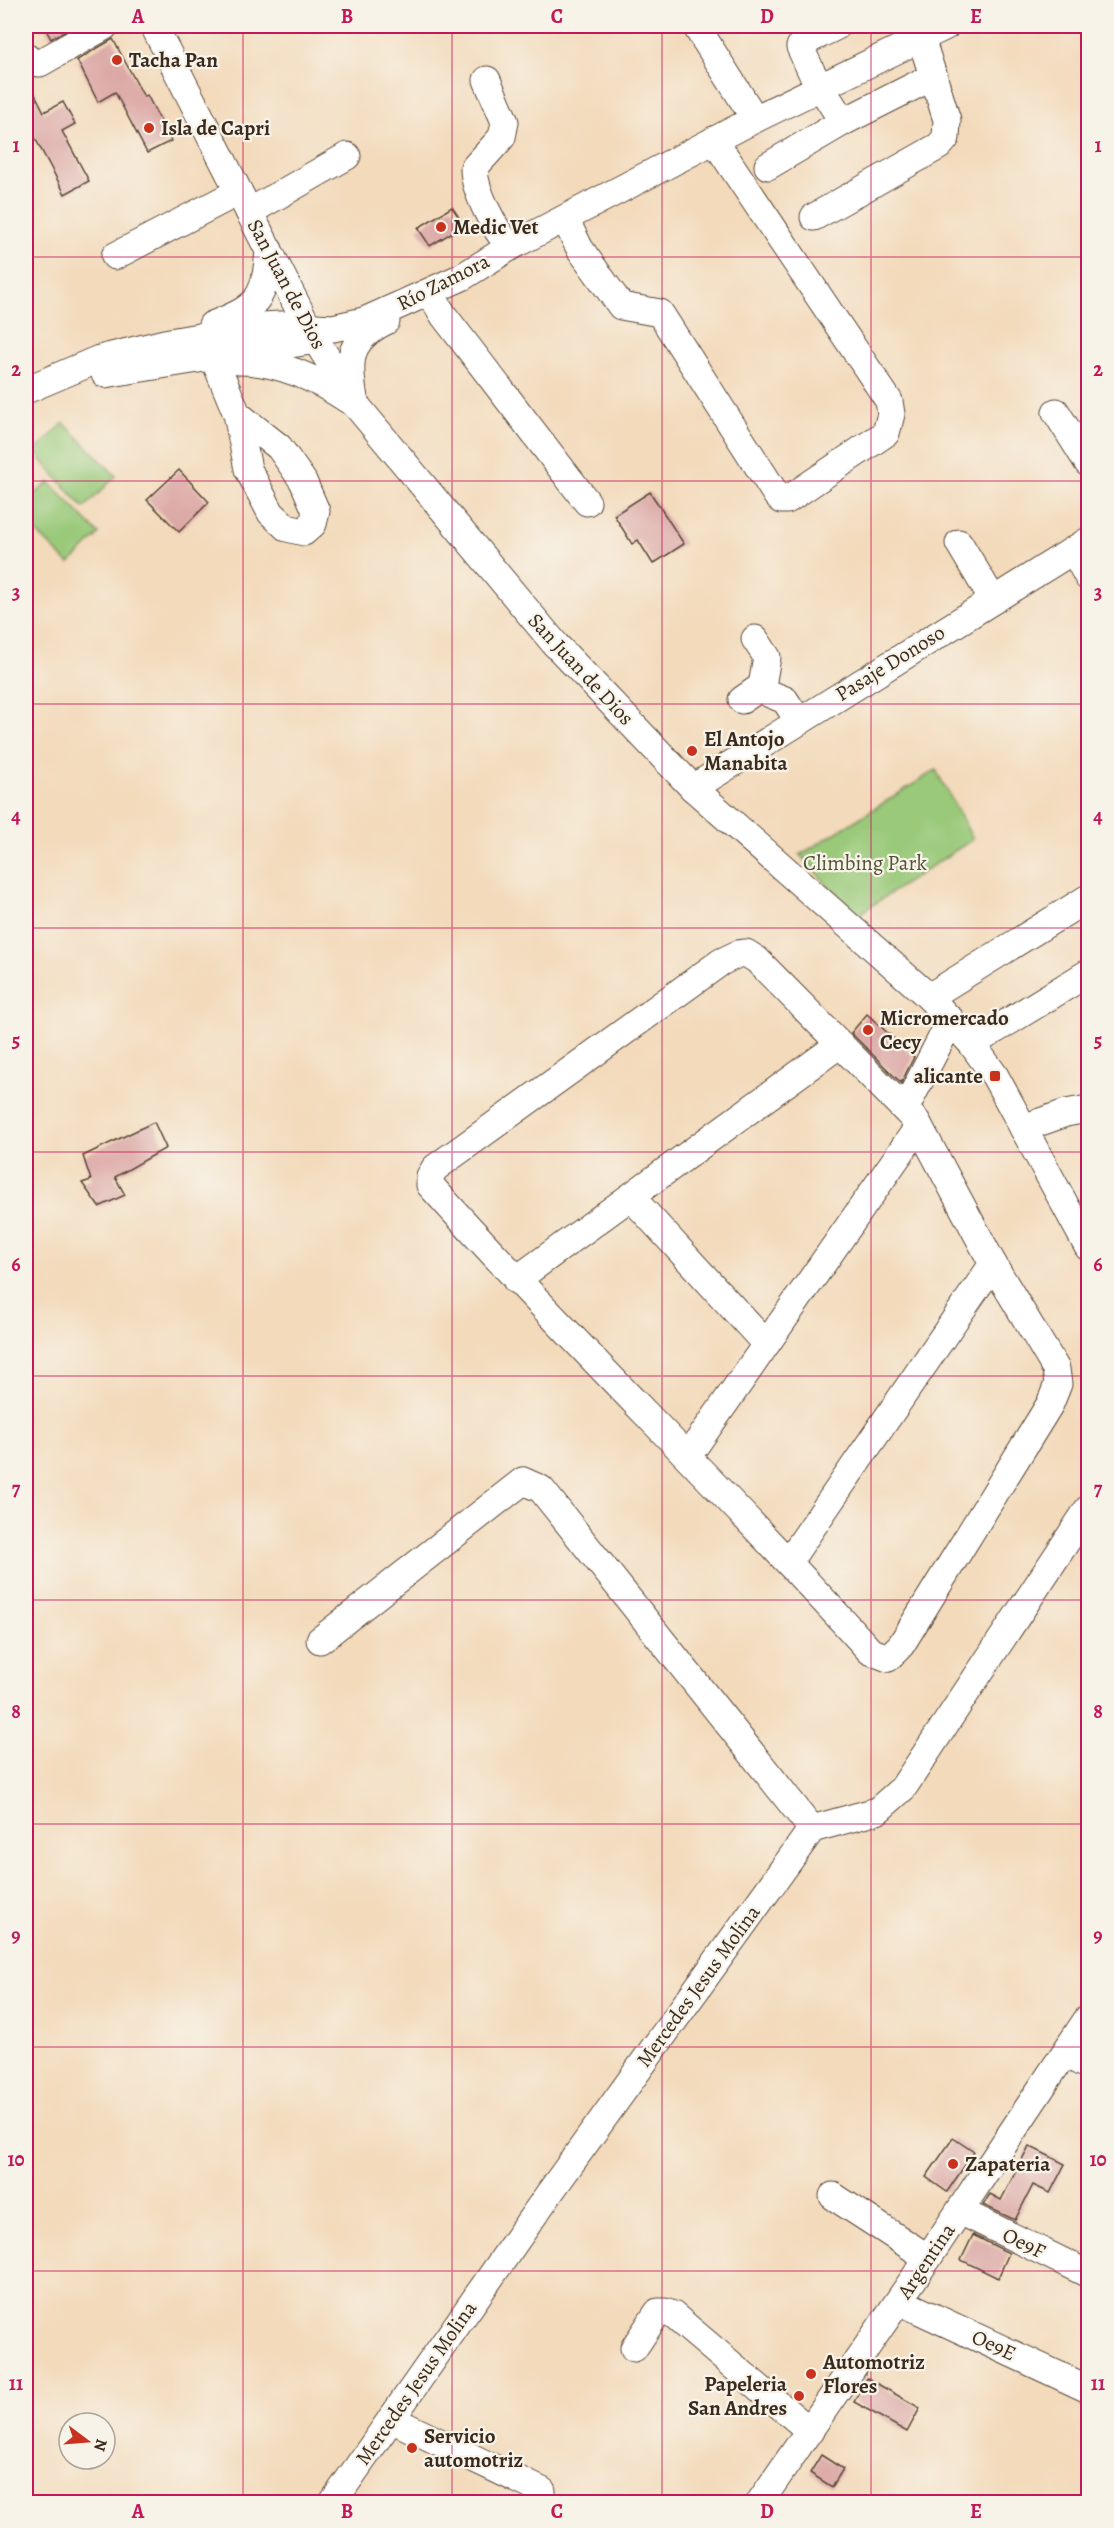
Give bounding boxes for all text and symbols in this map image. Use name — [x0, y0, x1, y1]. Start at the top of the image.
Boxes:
text: A — [131, 3, 145, 30]
text: B — [341, 3, 353, 30]
text: C — [551, 3, 563, 30]
text: D — [760, 3, 774, 30]
text: E — [970, 3, 982, 30]
place label: Tacha Pan — [129, 46, 218, 74]
marker: Tacha Pan — [110, 53, 124, 67]
place label: Isla de Capri — [161, 114, 270, 142]
marker: Isla de Capri — [142, 121, 156, 135]
text: 1 — [12, 132, 20, 159]
text: 1 — [1094, 132, 1102, 159]
place label: Medic Vet — [453, 213, 539, 241]
street label: San Juan de Dios — [241, 214, 333, 354]
marker: Medic Vet — [434, 220, 448, 234]
street label: Río Zamora — [392, 247, 494, 317]
text: 2 — [11, 356, 21, 383]
text: 2 — [1093, 356, 1103, 383]
text: 3 — [12, 579, 20, 606]
text: 3 — [1094, 579, 1102, 606]
street label: San Juan de Dios — [522, 607, 640, 731]
street label: Pasaje Donoso — [830, 618, 950, 708]
place label: El Antojo Manabita — [704, 725, 788, 777]
marker: El Antojo Manabita — [685, 744, 699, 758]
text: 4 — [11, 803, 21, 830]
text: 4 — [1093, 803, 1103, 830]
park label: Climbing Park — [803, 849, 927, 877]
place label: Micromercado Cecy — [880, 1004, 1009, 1056]
marker: Micromercado Cecy — [861, 1023, 875, 1037]
text: 5 — [12, 1027, 20, 1054]
text: 5 — [1094, 1027, 1102, 1054]
place label: alicante — [914, 1062, 983, 1090]
marker: alicante — [988, 1069, 1002, 1083]
text: 6 — [11, 1251, 21, 1278]
text: 6 — [1093, 1251, 1103, 1278]
text: 7 — [12, 1475, 21, 1502]
text: 7 — [1094, 1475, 1103, 1502]
text: 8 — [11, 1698, 21, 1725]
text: 8 — [1093, 1698, 1103, 1725]
street label: Mercedes Jesus Molina — [630, 1899, 766, 2073]
text: 9 — [11, 1922, 21, 1949]
text: 9 — [1093, 1922, 1103, 1949]
text: 10 — [7, 2146, 25, 2173]
text: 10 — [1089, 2146, 1107, 2173]
place label: Zapateria — [965, 2150, 1051, 2178]
marker: Zapateria — [946, 2157, 960, 2171]
street label: Argentina — [890, 2218, 962, 2305]
street label: Oe9F — [998, 2221, 1050, 2265]
street label: Mercedes Jesus Molina — [349, 2295, 483, 2470]
street label: Oe9E — [967, 2323, 1021, 2367]
place label: Automotriz Flores — [822, 2348, 925, 2400]
marker: Automotriz Flores — [804, 2367, 818, 2381]
text: 11 — [9, 2370, 23, 2397]
place label: Papeleria San Andres — [688, 2370, 788, 2422]
text: 11 — [1091, 2370, 1105, 2397]
marker: Papeleria San Andres — [792, 2389, 806, 2403]
north arrow — [57, 2411, 117, 2471]
place label: Servicio automotriz — [424, 2422, 524, 2474]
text: N — [88, 2436, 113, 2454]
marker: Servicio automotriz — [405, 2441, 419, 2455]
text: A — [131, 2498, 145, 2525]
text: B — [341, 2498, 353, 2525]
text: C — [551, 2498, 563, 2525]
text: D — [760, 2498, 774, 2525]
text: E — [970, 2498, 982, 2525]

